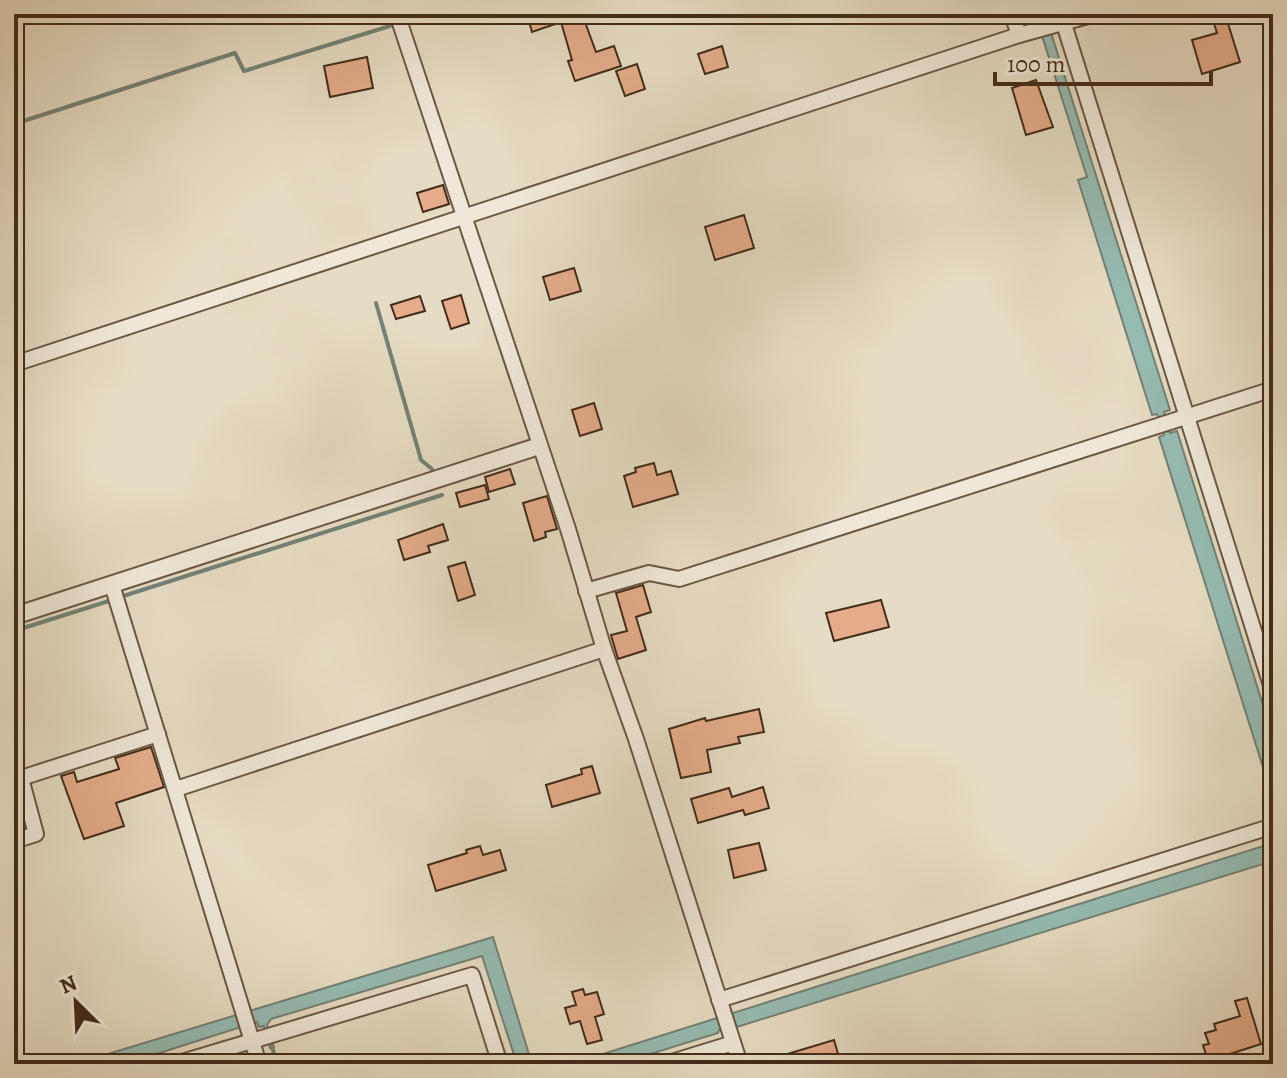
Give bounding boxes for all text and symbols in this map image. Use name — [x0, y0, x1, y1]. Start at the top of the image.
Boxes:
scale bar — [995, 36, 1211, 86]
text: 100 m — [1007, 48, 1066, 80]
north arrow — [36, 962, 116, 1042]
text: N — [55, 968, 82, 1002]

